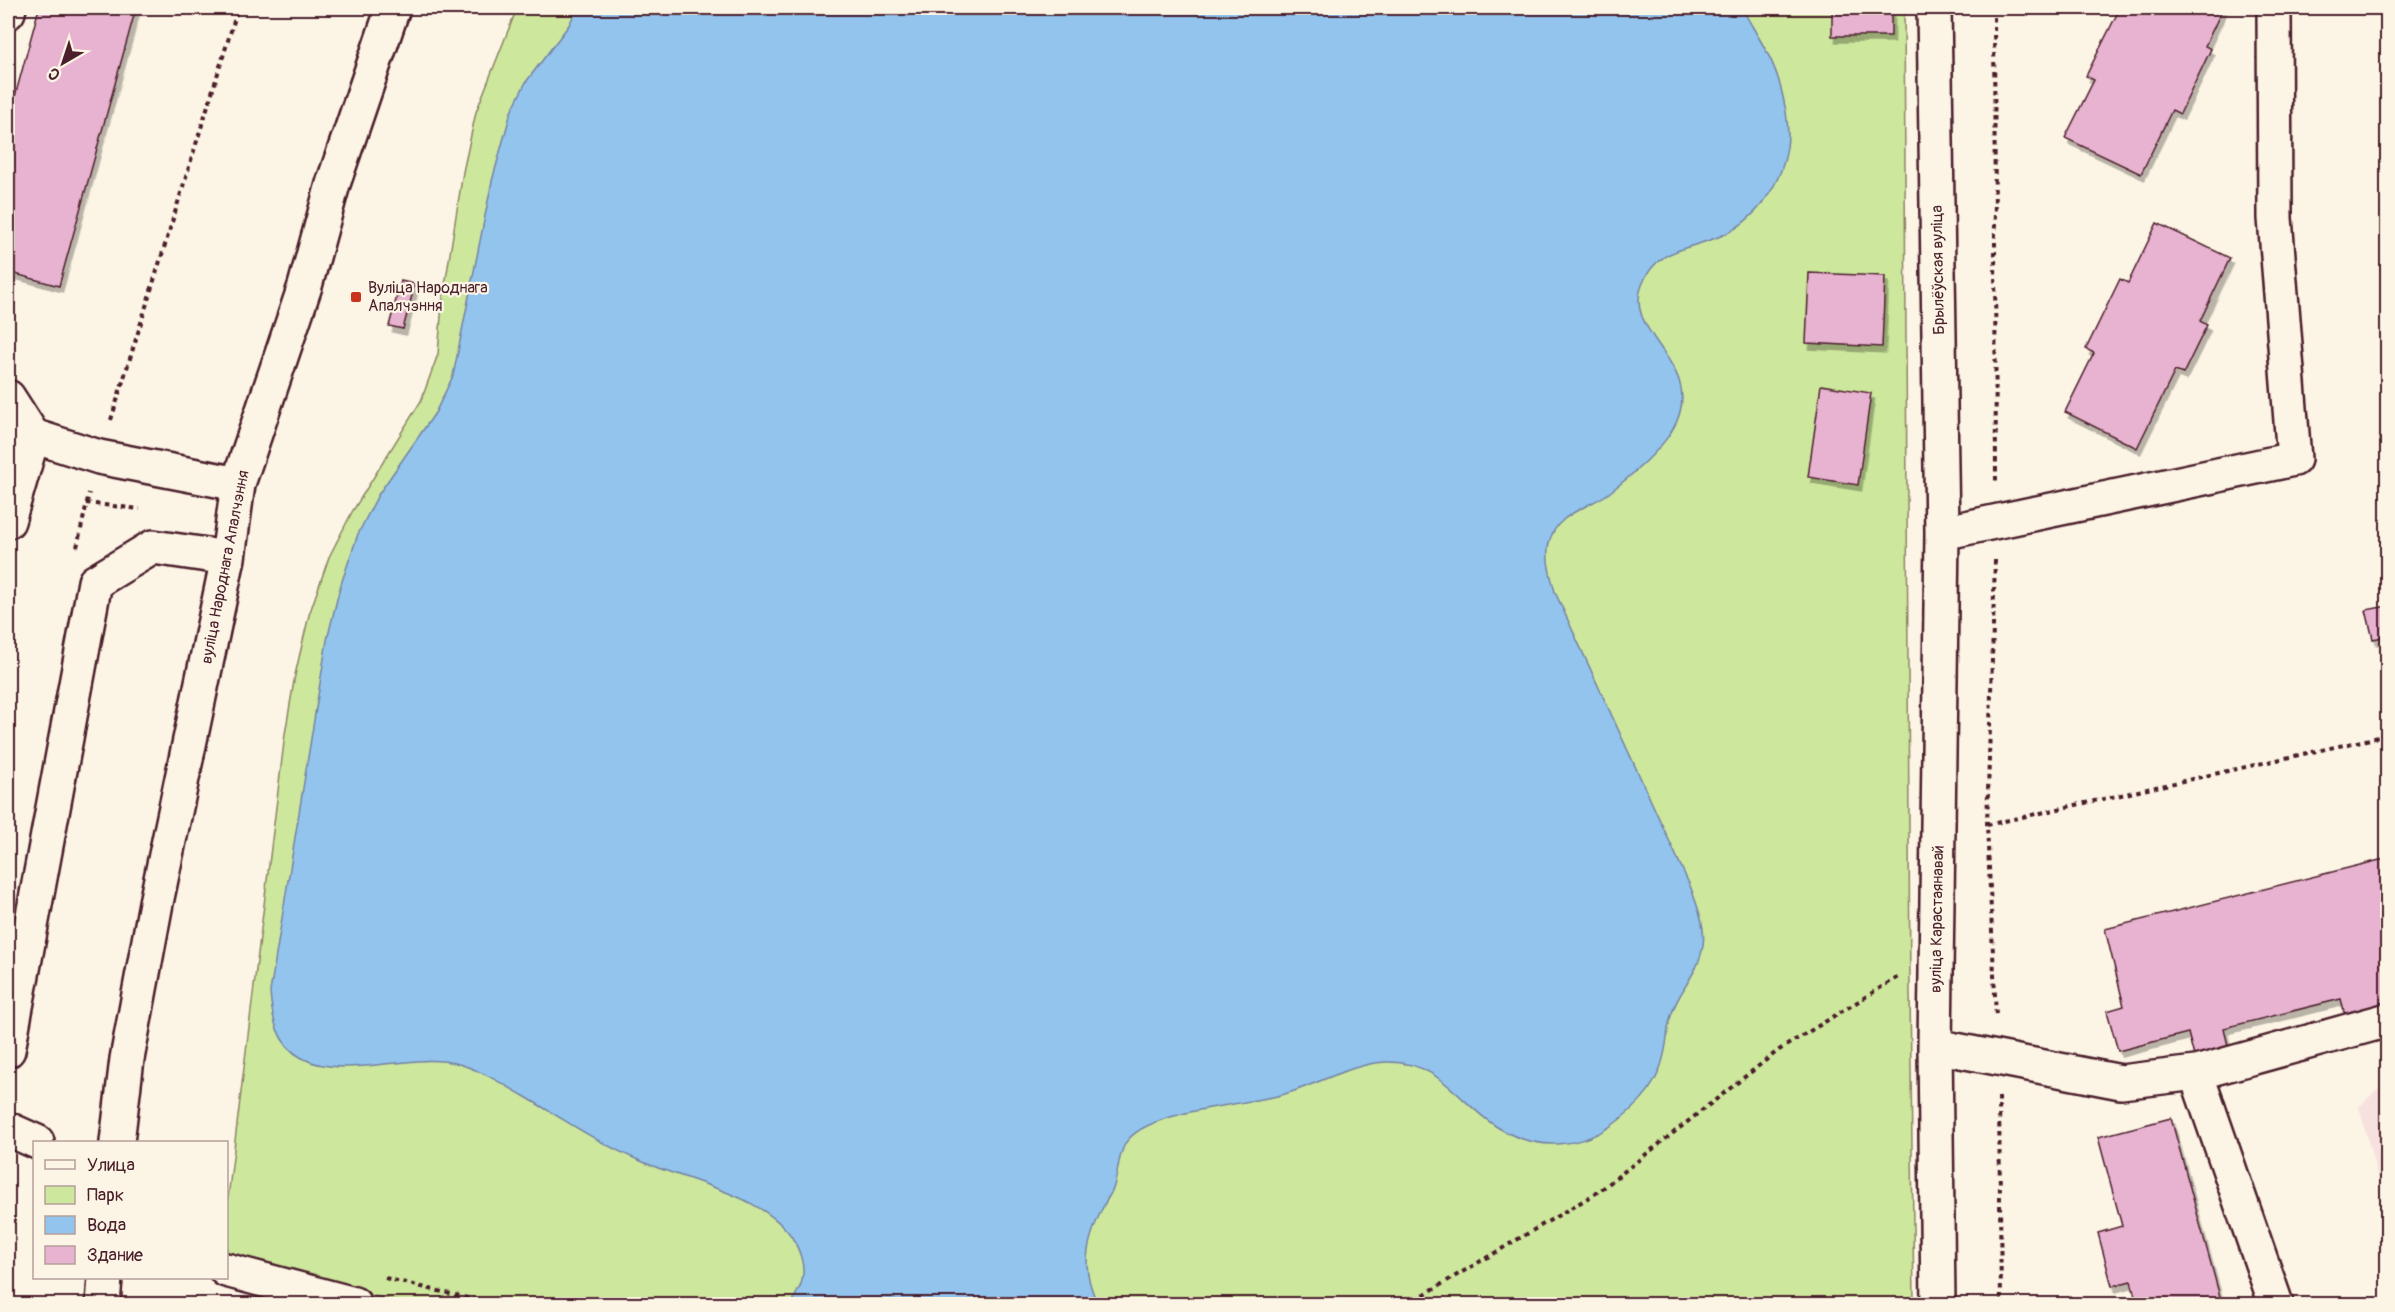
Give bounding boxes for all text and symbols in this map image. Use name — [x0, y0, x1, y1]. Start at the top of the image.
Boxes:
north arrow — [33, 33, 93, 93]
text: С — [44, 63, 64, 85]
street label: Брылёўская вуліца — [1927, 205, 1949, 335]
place label: Вуліца Народнага Апалчэння — [368, 278, 488, 316]
marker: Вуліца Народнага Апалчэння — [349, 290, 363, 304]
street label: вуліца Народнага Апалчэння — [196, 469, 254, 665]
street label: вуліца Карастаянавай — [1926, 845, 1948, 993]
legend — [33, 1141, 228, 1279]
text: Улица — [87, 1154, 135, 1177]
text: Парк — [87, 1184, 124, 1207]
text: Вода — [87, 1214, 126, 1237]
text: Здание — [87, 1244, 143, 1267]

